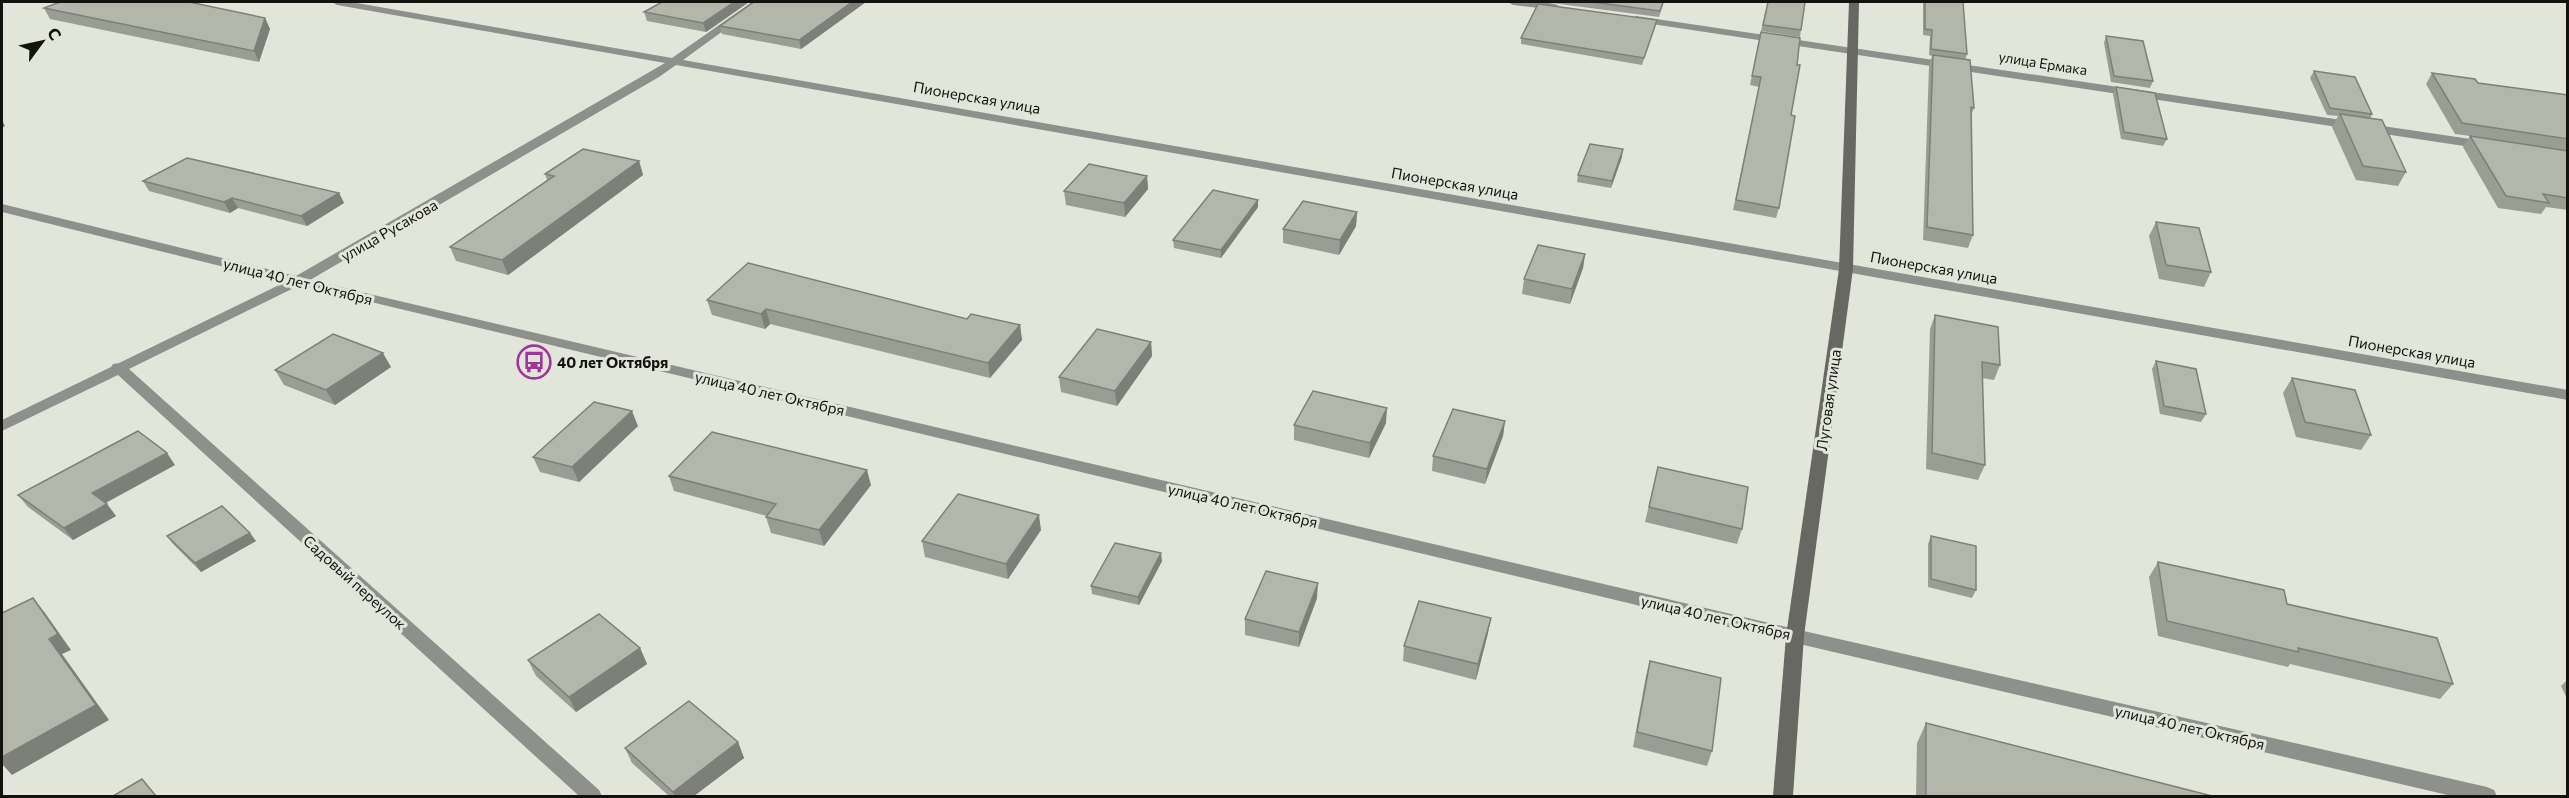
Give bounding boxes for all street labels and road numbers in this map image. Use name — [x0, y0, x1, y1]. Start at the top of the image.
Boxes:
street label: улица Ермака — [1997, 48, 2089, 78]
street label: Пионерская улица — [912, 77, 1042, 117]
street label: Пионерская улица — [1390, 163, 1520, 203]
street label: улица Русакова — [338, 195, 440, 265]
street label: Пионерская улица — [1869, 247, 1999, 287]
street label: улица 40 лет Октября — [222, 254, 374, 308]
street label: Пионерская улица — [2347, 331, 2477, 371]
street label: Луговая улица — [1812, 348, 1844, 452]
street label: улица 40 лет Октября — [693, 367, 847, 419]
street label: улица 40 лет Октября — [1166, 479, 1320, 531]
street label: Садовый переулок — [300, 531, 410, 633]
street label: улица 40 лет Октября — [1639, 591, 1793, 643]
street label: улица 40 лет Октября — [2113, 701, 2267, 753]

